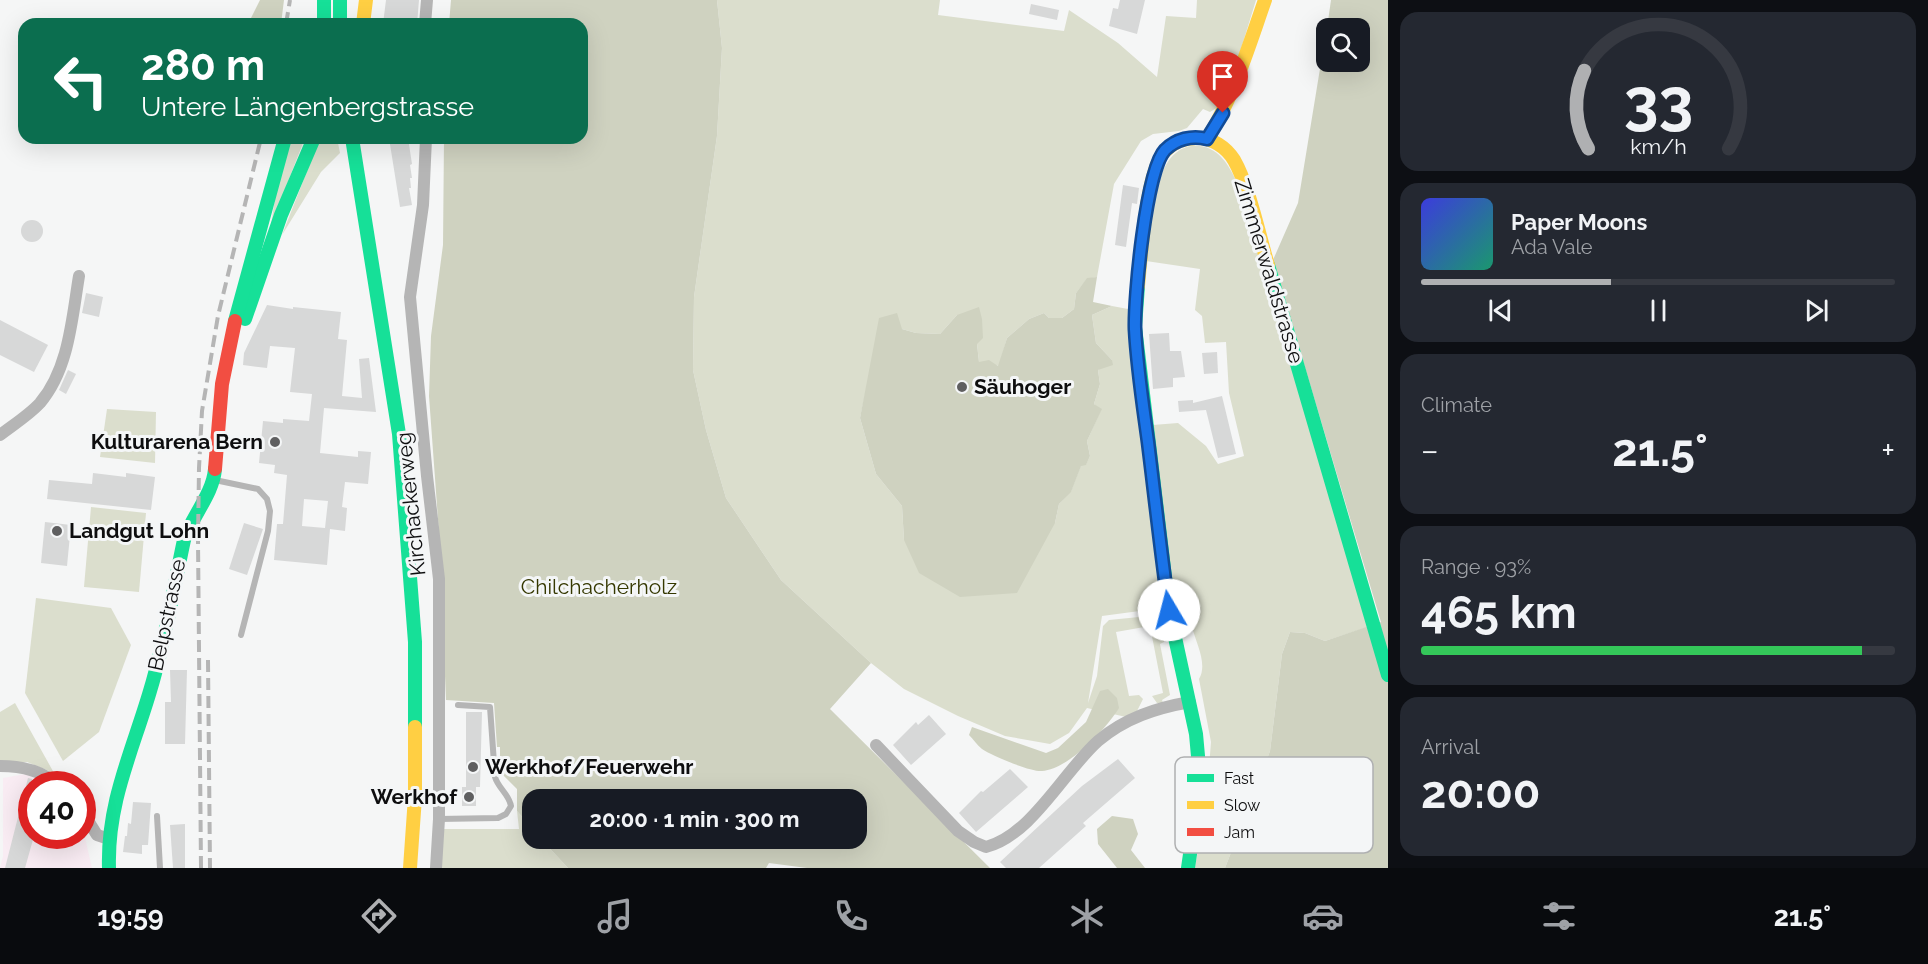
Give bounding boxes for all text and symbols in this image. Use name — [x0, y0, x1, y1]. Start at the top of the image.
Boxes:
map controls — [1316, 18, 1370, 72]
button: search — [1316, 18, 1370, 72]
text: 280 m — [141, 41, 265, 90]
icon: left — [42, 42, 120, 120]
pin — [1197, 51, 1248, 113]
icon: arrive — [1206, 60, 1239, 93]
text: 33 — [1623, 64, 1693, 138]
text: Untere Längenbergstrasse — [141, 91, 474, 122]
text: km/h — [1630, 134, 1686, 159]
street label: Zimmerwaldstrasse — [1230, 176, 1309, 366]
text: Paper Moons — [1511, 209, 1647, 235]
text: Ada Vale — [1511, 235, 1593, 259]
icon: previous — [1484, 294, 1517, 327]
icon: pause — [1642, 294, 1675, 327]
icon: next — [1800, 294, 1833, 327]
place label: Säuhoger — [974, 374, 1071, 399]
marker: Säuhoger — [955, 380, 969, 394]
text: Climate — [1421, 393, 1492, 417]
text: 21.5° — [1612, 424, 1708, 477]
place label: Kulturarena Bern — [91, 429, 263, 454]
street label: Kirchackerweg — [391, 431, 430, 577]
text: − — [1421, 431, 1439, 470]
text: + — [1881, 431, 1895, 470]
marker: Kulturarena Bern — [268, 435, 282, 449]
place label: Landgut Lohn — [69, 518, 209, 543]
marker: Landgut Lohn — [50, 524, 64, 538]
text: Range · 93% — [1421, 555, 1531, 579]
street label: Belpstrasse — [142, 557, 191, 673]
park label: Chilchacherholz — [521, 574, 677, 599]
position arrow — [1137, 578, 1201, 642]
text: 465 km — [1421, 586, 1577, 639]
text: Arrival — [1421, 735, 1480, 759]
place label: Werkhof/Feuerwehr — [485, 754, 694, 779]
legend — [1175, 757, 1373, 853]
marker: Werkhof/Feuerwehr — [466, 760, 480, 774]
text: 20:00 — [1421, 766, 1540, 819]
text: Fast — [1224, 769, 1255, 788]
speed limit sign: 40 — [18, 771, 96, 849]
place label: Werkhof — [371, 784, 458, 809]
marker: Werkhof — [462, 790, 476, 804]
text: Slow — [1224, 796, 1260, 815]
text: 20:00 · 1 min · 300 m — [590, 806, 799, 832]
text: Jam — [1224, 823, 1255, 842]
icon: directions — [358, 895, 400, 937]
icon: music — [594, 895, 636, 937]
icon: phone — [830, 895, 872, 937]
icon: climate — [1066, 895, 1108, 937]
icon: car — [1302, 895, 1344, 937]
icon: filters — [1538, 895, 1580, 937]
text: 19:59 — [97, 901, 164, 932]
text: 21.5° — [1774, 901, 1831, 932]

